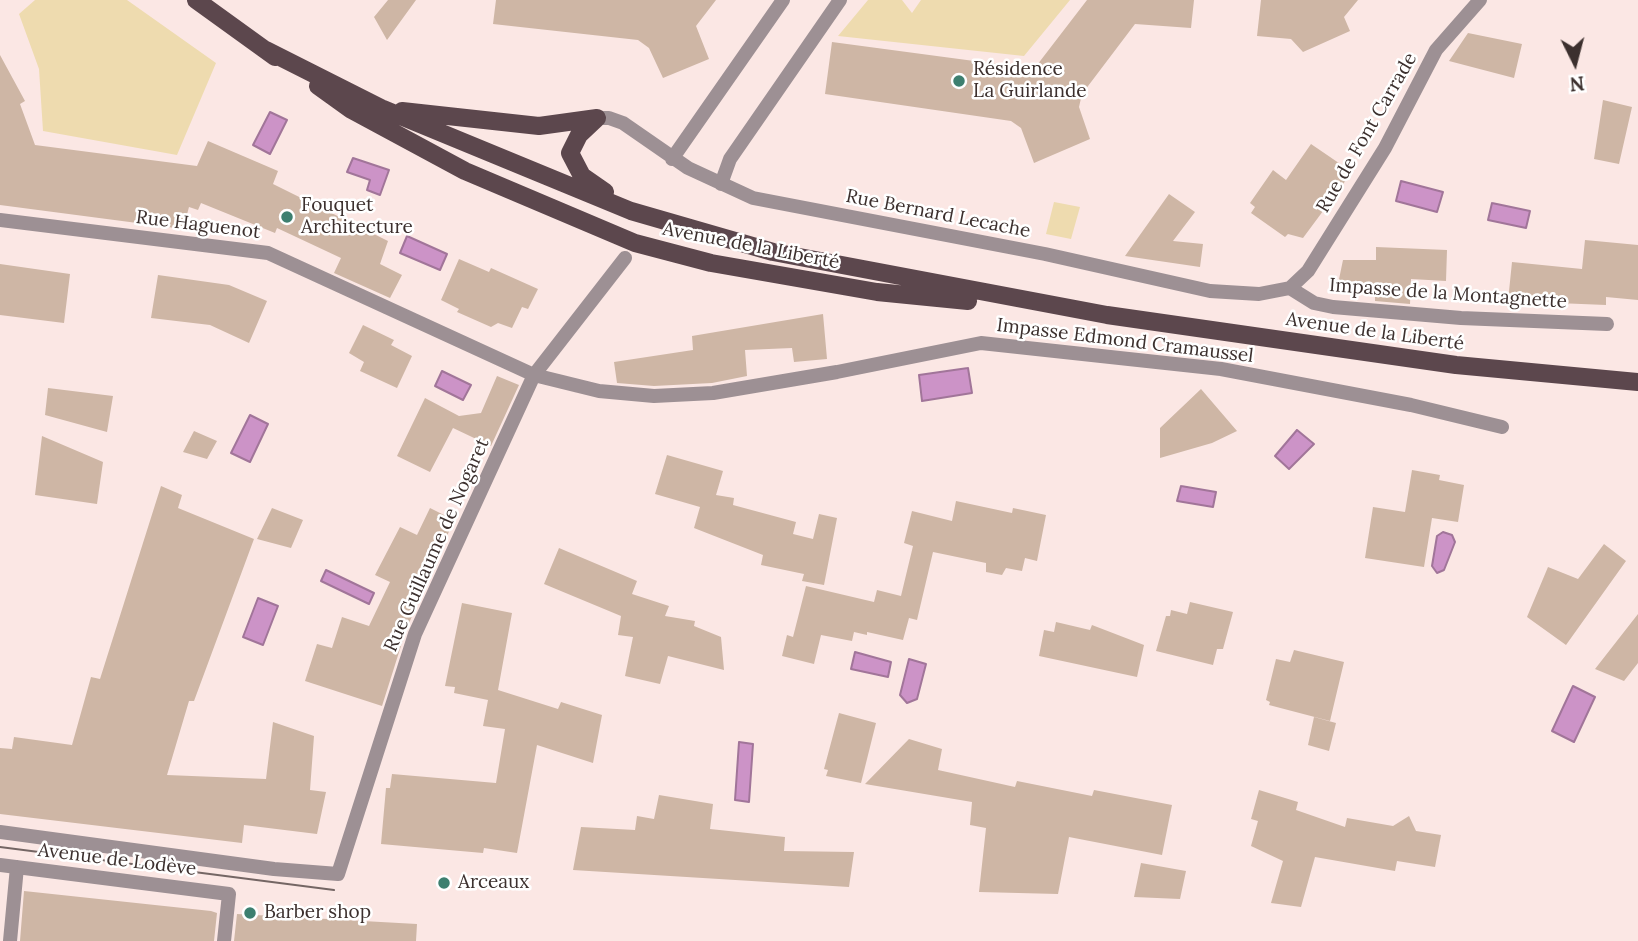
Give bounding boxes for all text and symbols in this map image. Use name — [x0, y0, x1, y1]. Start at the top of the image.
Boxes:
north arrow — [1540, 28, 1610, 98]
street label: Rue de Font Carrade — [1312, 49, 1422, 217]
place label: Résidence La Guirlande — [973, 59, 1087, 103]
text: N — [1569, 71, 1586, 97]
marker: Résidence La Guirlande — [951, 73, 967, 89]
street label: Rue Bernard Lecache — [844, 185, 1032, 243]
place label: Fouquet Architecture — [301, 195, 413, 239]
street label: Rue Haguenot — [134, 206, 262, 244]
marker: Fouquet Architecture — [279, 209, 295, 225]
street label: Avenue de la Liberté — [661, 218, 841, 274]
street label: Impasse de la Montagnette — [1328, 274, 1568, 314]
street label: Avenue de la Liberté — [1284, 308, 1466, 356]
street label: Impasse Edmond Cramaussel — [995, 314, 1255, 368]
street label: Rue Guillaume de Nogaret — [380, 435, 494, 655]
street label: Avenue de Lodève — [36, 839, 198, 881]
place label: Arceaux — [458, 872, 529, 894]
marker: Arceaux — [436, 875, 452, 891]
place label: Barber shop — [264, 902, 371, 924]
marker: Barber shop — [242, 905, 258, 921]

